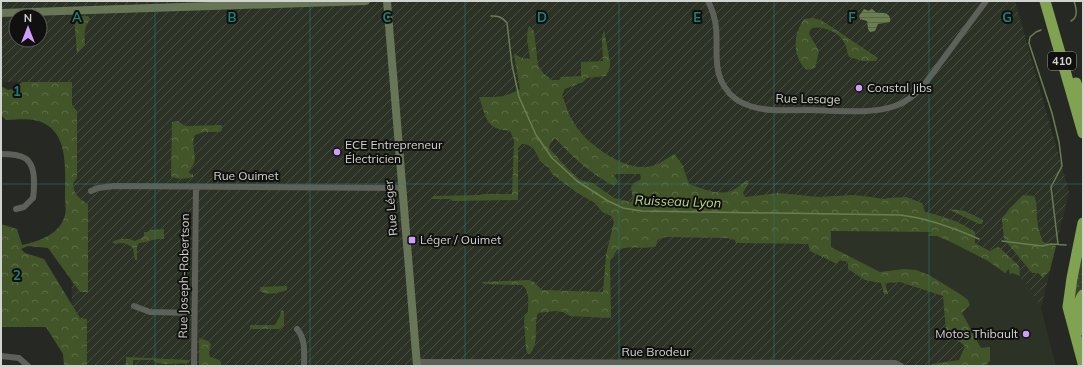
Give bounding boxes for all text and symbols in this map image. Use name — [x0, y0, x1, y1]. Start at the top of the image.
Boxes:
north arrow — [8, 8, 48, 48]
text: A — [72, 9, 82, 25]
text: B — [228, 9, 237, 25]
text: C — [383, 9, 392, 25]
text: D — [537, 9, 547, 25]
text: E — [693, 9, 701, 25]
text: F — [848, 9, 856, 25]
text: G — [1002, 9, 1012, 25]
text: N — [24, 11, 32, 25]
road number: 410 — [1048, 52, 1076, 70]
place label: Coastal Jibs — [867, 80, 932, 95]
text: 1 — [13, 83, 21, 99]
marker: Coastal Jibs — [854, 83, 864, 93]
street label: Rue Lesage — [775, 90, 841, 107]
place label: ECE Entrepreneur Électricien — [345, 137, 443, 166]
marker: ECE Entrepreneur Électricien — [332, 147, 342, 157]
street label: Rue Ouimet — [213, 168, 279, 183]
street label: Rue Léger — [381, 179, 400, 237]
water label: Ruisseau Lyon — [634, 191, 722, 211]
street label: Rue Joseph-Robertson — [175, 213, 192, 339]
place label: Léger / Ouimet — [420, 232, 501, 247]
marker: Léger / Ouimet — [407, 235, 417, 245]
text: 2 — [13, 267, 21, 283]
place label: Motos Thibault — [935, 326, 1018, 341]
marker: Motos Thibault — [1021, 329, 1031, 339]
street label: Rue Brodeur — [621, 344, 691, 359]

